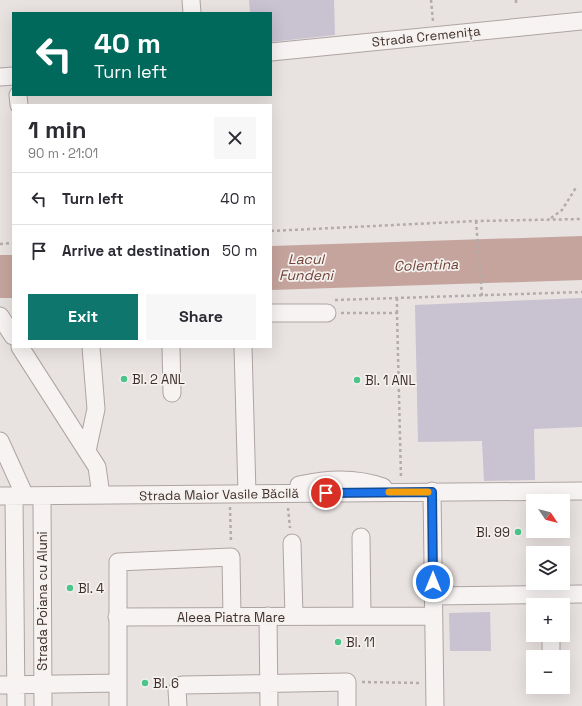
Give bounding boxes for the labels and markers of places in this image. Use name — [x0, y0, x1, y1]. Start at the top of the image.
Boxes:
place label: Bl. 2 ANL — [132, 371, 185, 388]
place label: Bl. 1 ANL — [365, 372, 416, 389]
marker: Bl. 2 ANL — [119, 374, 129, 384]
marker: Bl. 1 ANL — [352, 375, 362, 385]
pin — [309, 476, 343, 510]
place label: Bl. 99 — [476, 524, 510, 541]
marker: Bl. 99 — [513, 527, 523, 537]
place label: Bl. 4 — [78, 580, 104, 597]
marker: Bl. 4 — [65, 583, 75, 593]
place label: Bl. 11 — [346, 634, 375, 651]
marker: Bl. 11 — [333, 637, 343, 647]
place label: Bl. 6 — [153, 675, 179, 692]
marker: Bl. 6 — [140, 678, 150, 688]

